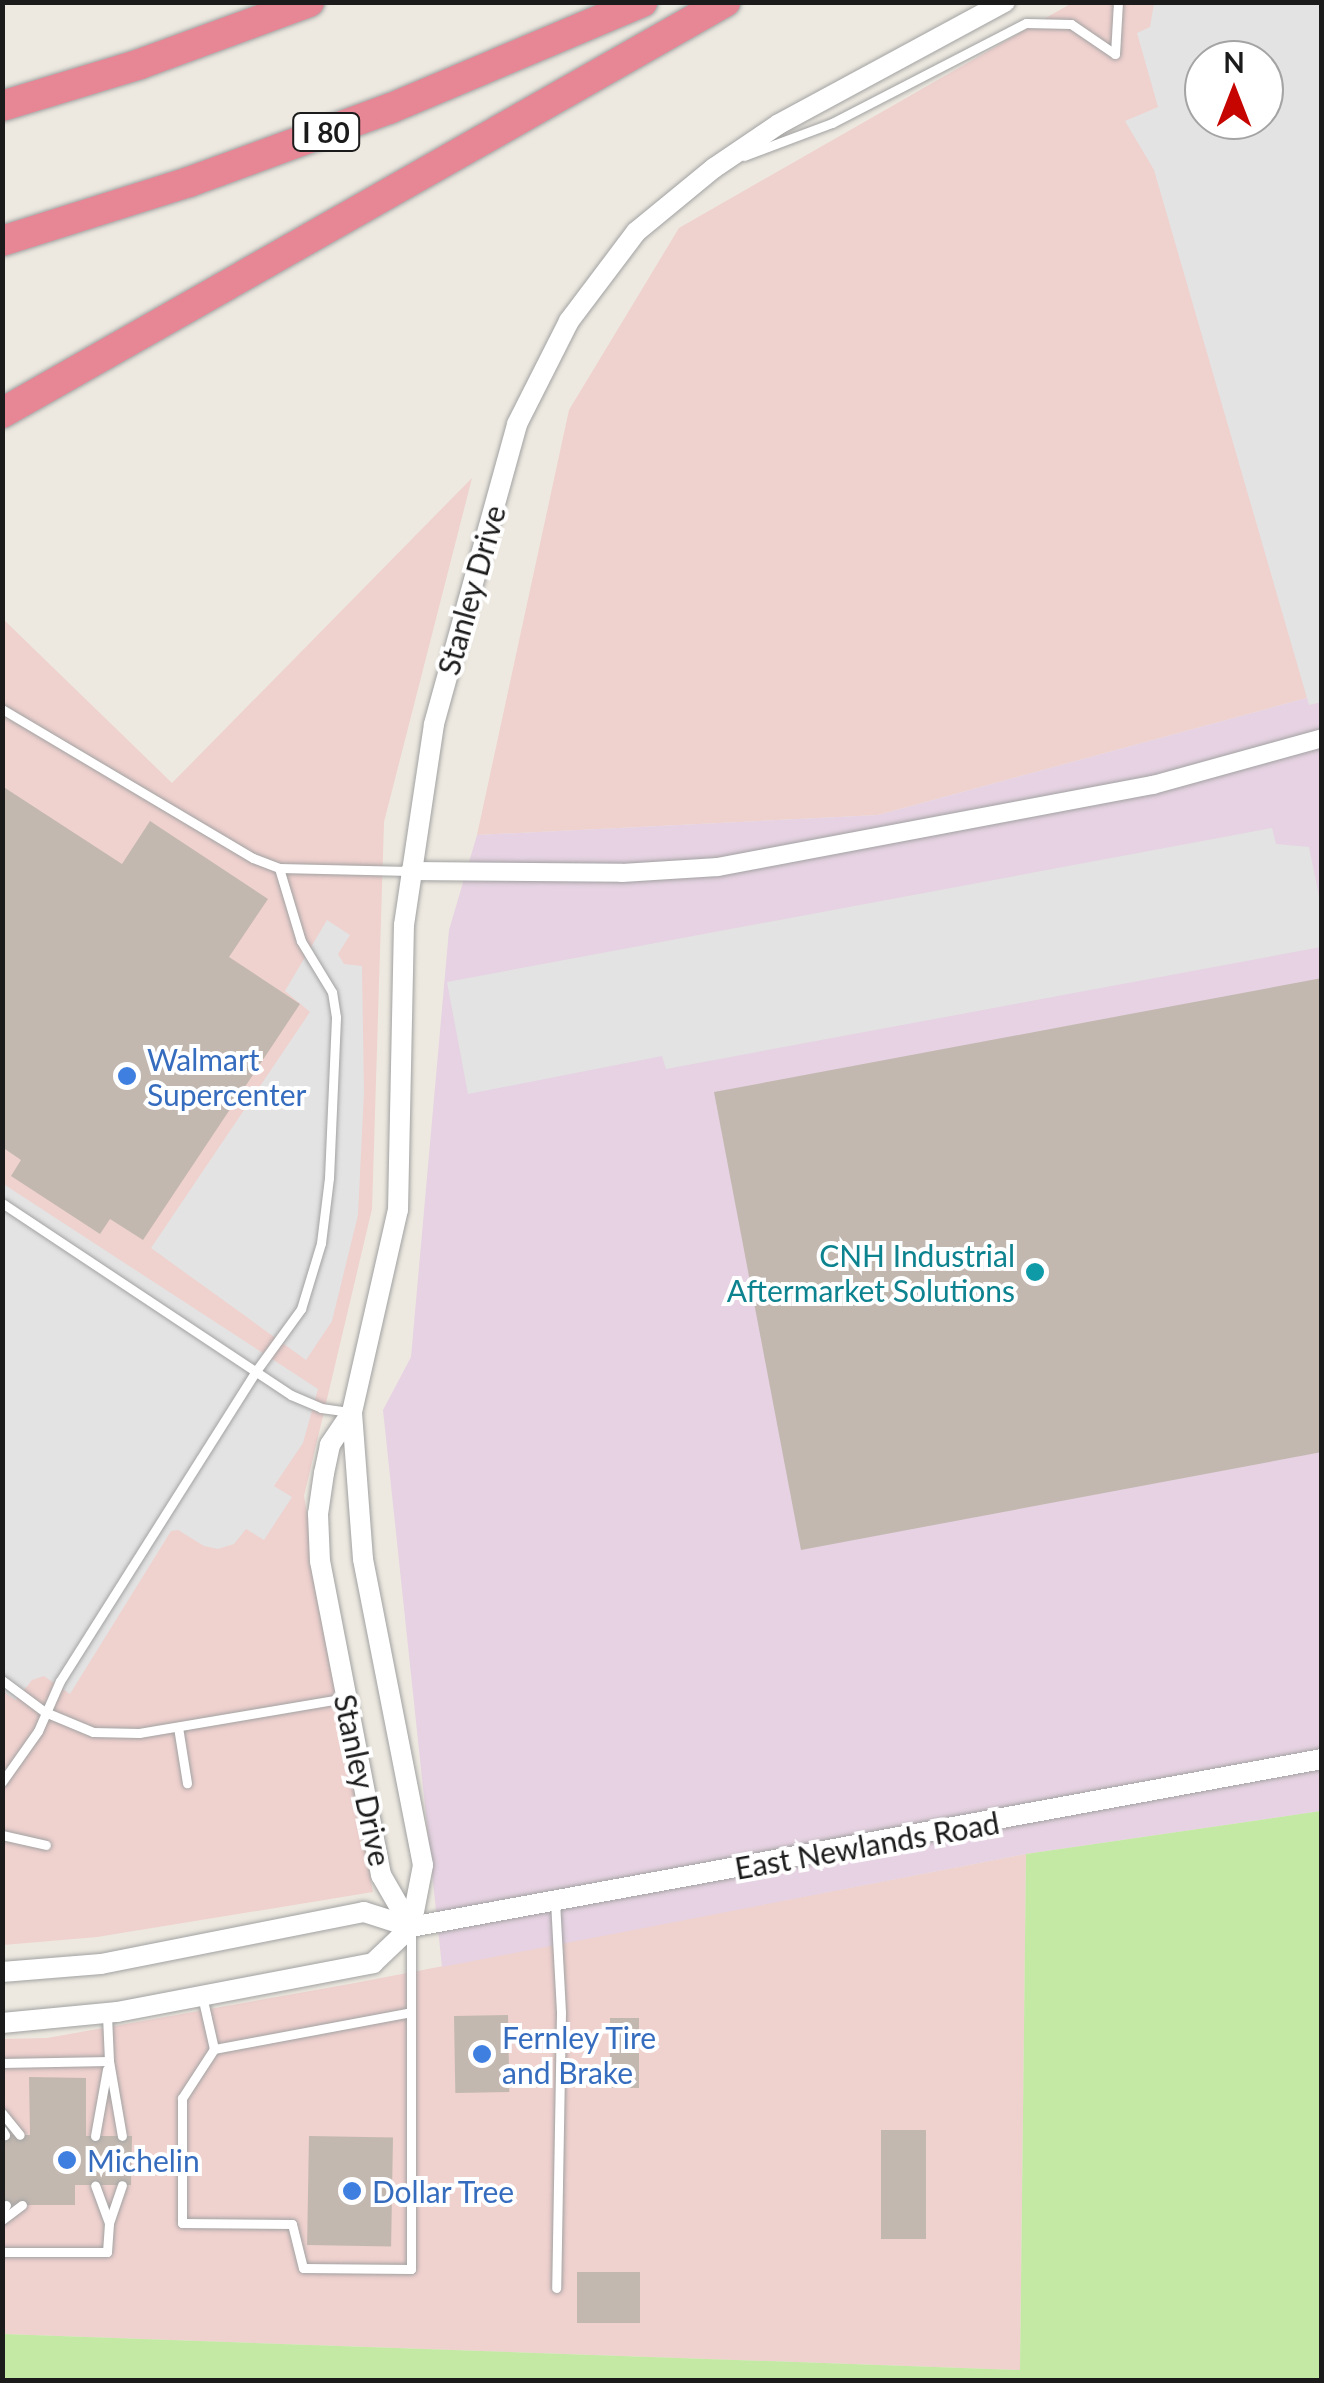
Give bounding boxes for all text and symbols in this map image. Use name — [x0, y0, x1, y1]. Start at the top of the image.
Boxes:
north arrow — [1184, 40, 1284, 140]
text: N — [1223, 45, 1245, 79]
road number: I 80 — [291, 109, 361, 155]
street label: Stanley Drive — [430, 501, 512, 679]
place label: Walmart Supercenter — [147, 1041, 307, 1112]
marker: Walmart Supercenter — [116, 1065, 138, 1087]
place label: CNH Industrial Aftermarket Solutions — [727, 1237, 1015, 1308]
marker: CNH Industrial Aftermarket Solutions — [1024, 1261, 1046, 1283]
street label: Stanley Drive — [327, 1691, 399, 1869]
street label: East Newlands Road — [732, 1804, 1002, 1886]
place label: Fernley Tire and Brake — [502, 2019, 658, 2090]
marker: Fernley Tire and Brake — [471, 2043, 493, 2065]
place label: Michelin — [87, 2142, 200, 2178]
marker: Michelin — [56, 2149, 78, 2171]
place label: Dollar Tree — [372, 2173, 516, 2209]
marker: Dollar Tree — [341, 2180, 363, 2202]

